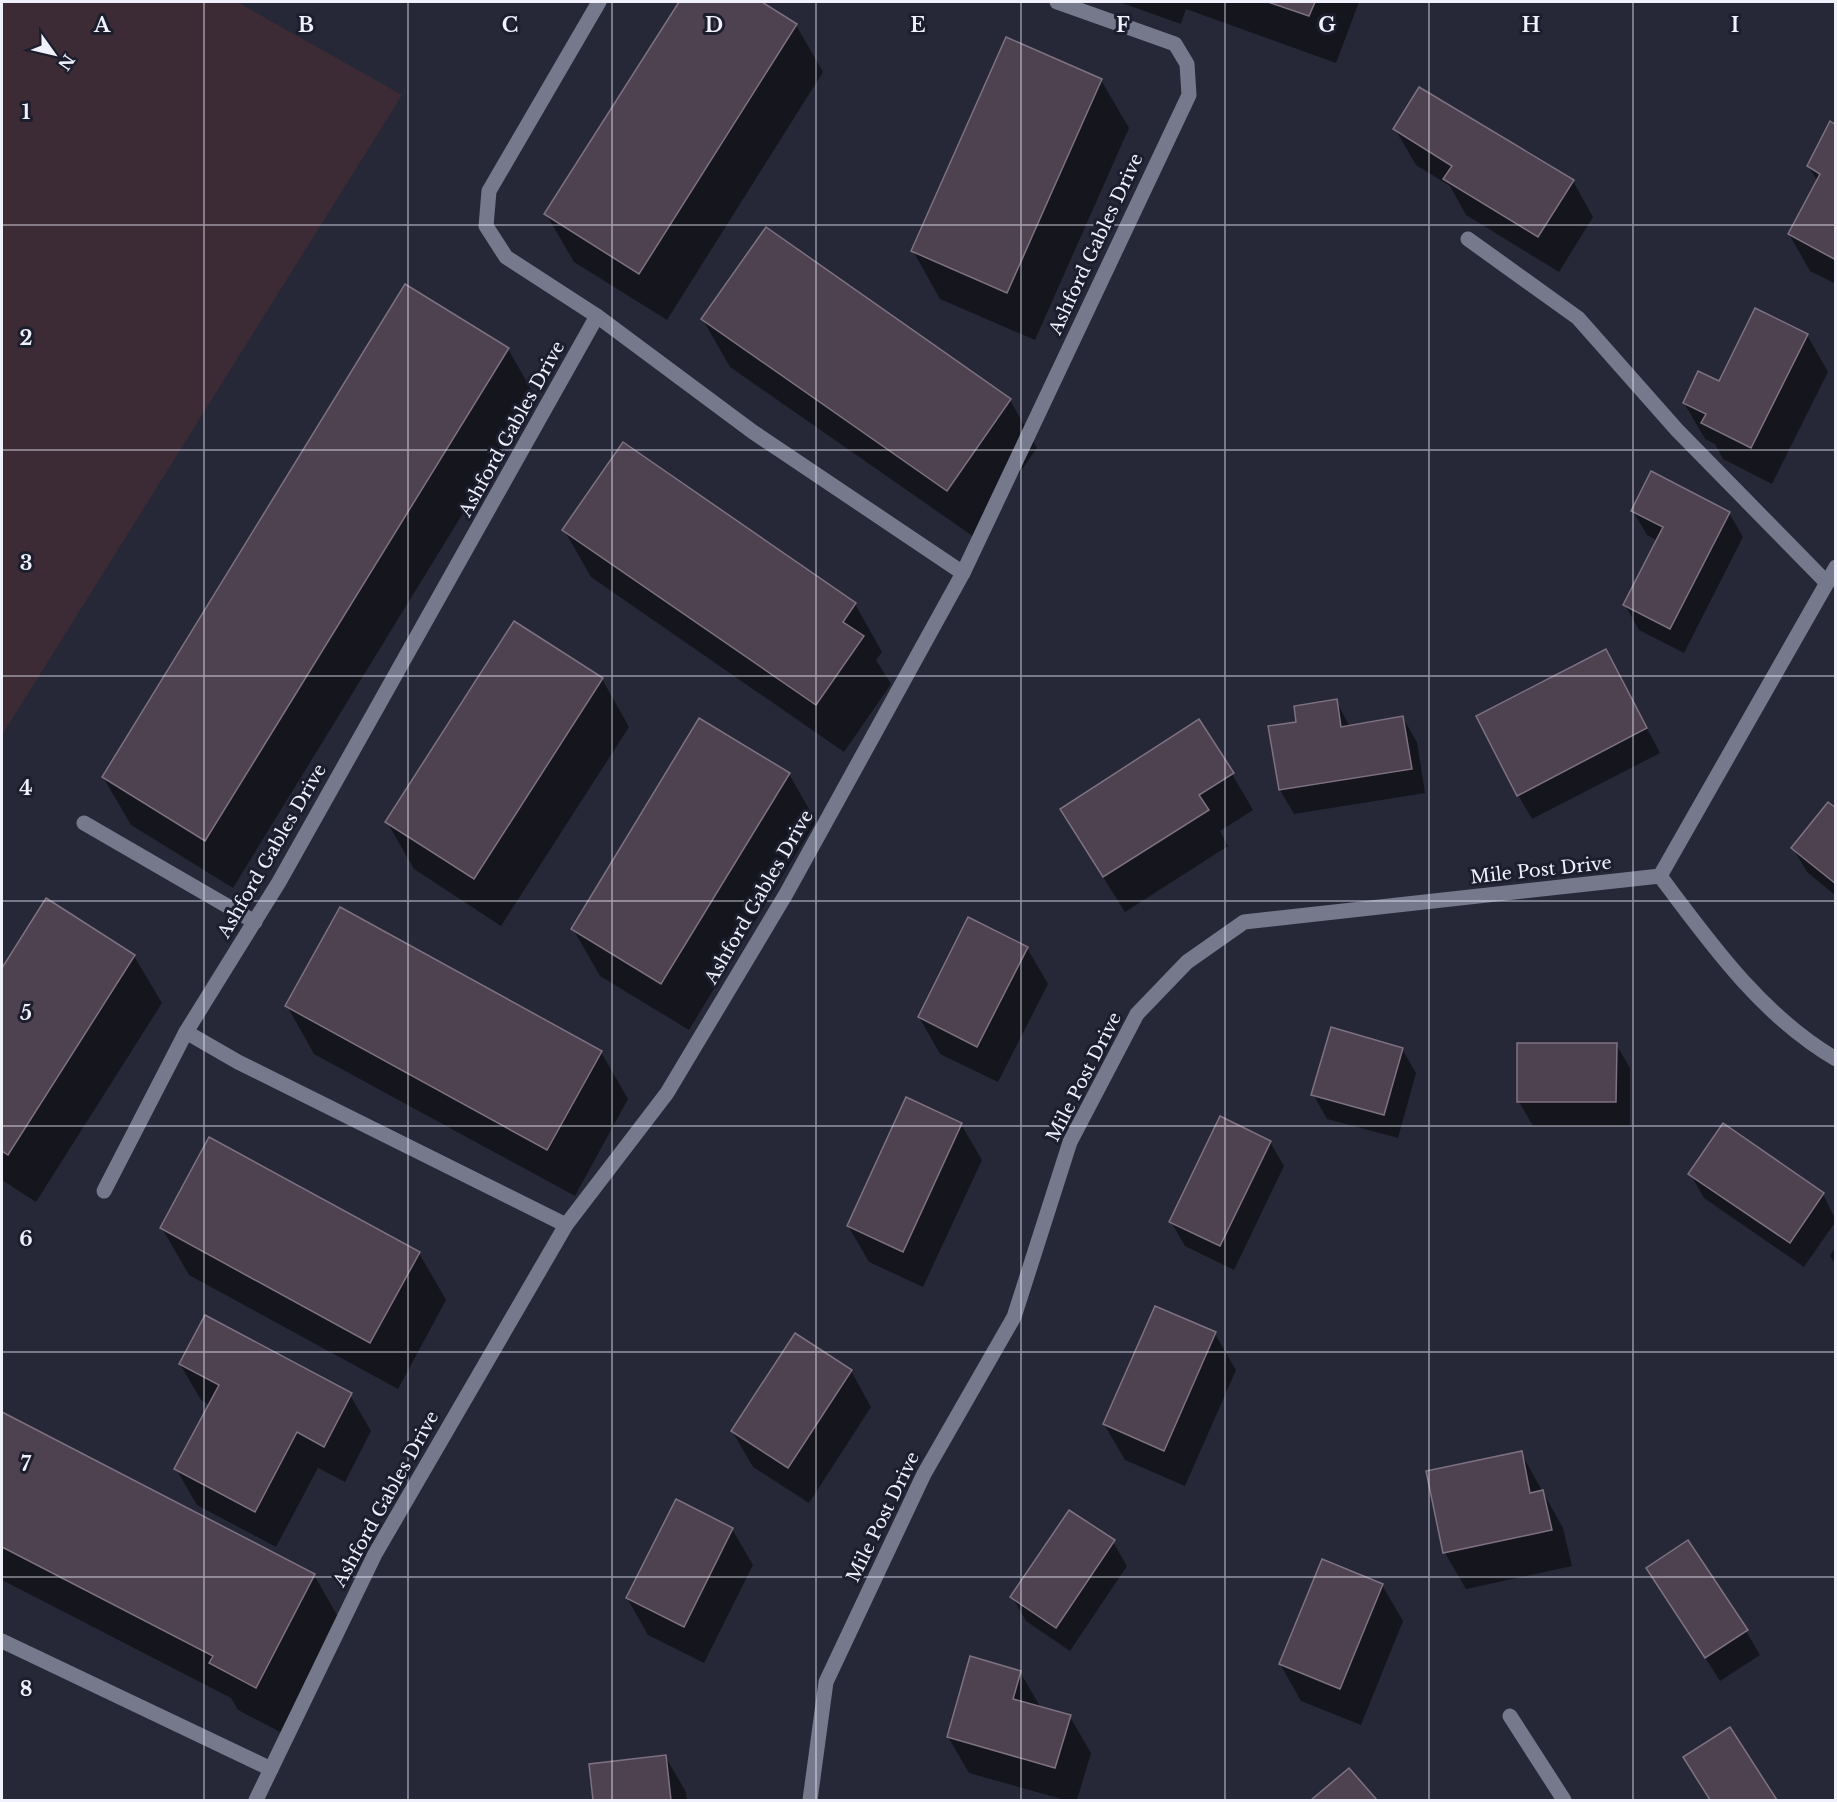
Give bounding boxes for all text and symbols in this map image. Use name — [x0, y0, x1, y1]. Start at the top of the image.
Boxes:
text: A — [93, 13, 111, 37]
text: B — [298, 13, 314, 37]
text: C — [502, 13, 518, 37]
text: D — [705, 13, 723, 37]
text: E — [910, 13, 926, 37]
text: F — [1116, 13, 1130, 37]
text: G — [1318, 13, 1336, 37]
text: H — [1522, 13, 1541, 37]
text: I — [1731, 13, 1739, 37]
north arrow — [24, 24, 84, 84]
text: N — [54, 51, 79, 74]
text: 1 — [22, 100, 31, 124]
street label: Ashford Gables Drive — [1044, 150, 1148, 339]
text: 2 — [19, 326, 33, 350]
street label: Ashford Gables Drive — [454, 337, 569, 522]
text: 3 — [20, 551, 32, 575]
street label: Ashford Gables Drive — [213, 760, 331, 943]
text: 4 — [19, 776, 33, 800]
street label: Ashford Gables Drive — [700, 806, 818, 989]
street label: Mile Post Drive — [1469, 852, 1613, 888]
text: 5 — [20, 1001, 32, 1025]
street label: Mile Post Drive — [1042, 1009, 1126, 1145]
text: 6 — [19, 1227, 33, 1251]
street label: Ashford Gables Drive — [328, 1407, 443, 1592]
street label: Mile Post Drive — [842, 1448, 924, 1586]
text: 7 — [21, 1452, 32, 1476]
text: 8 — [20, 1677, 32, 1701]

